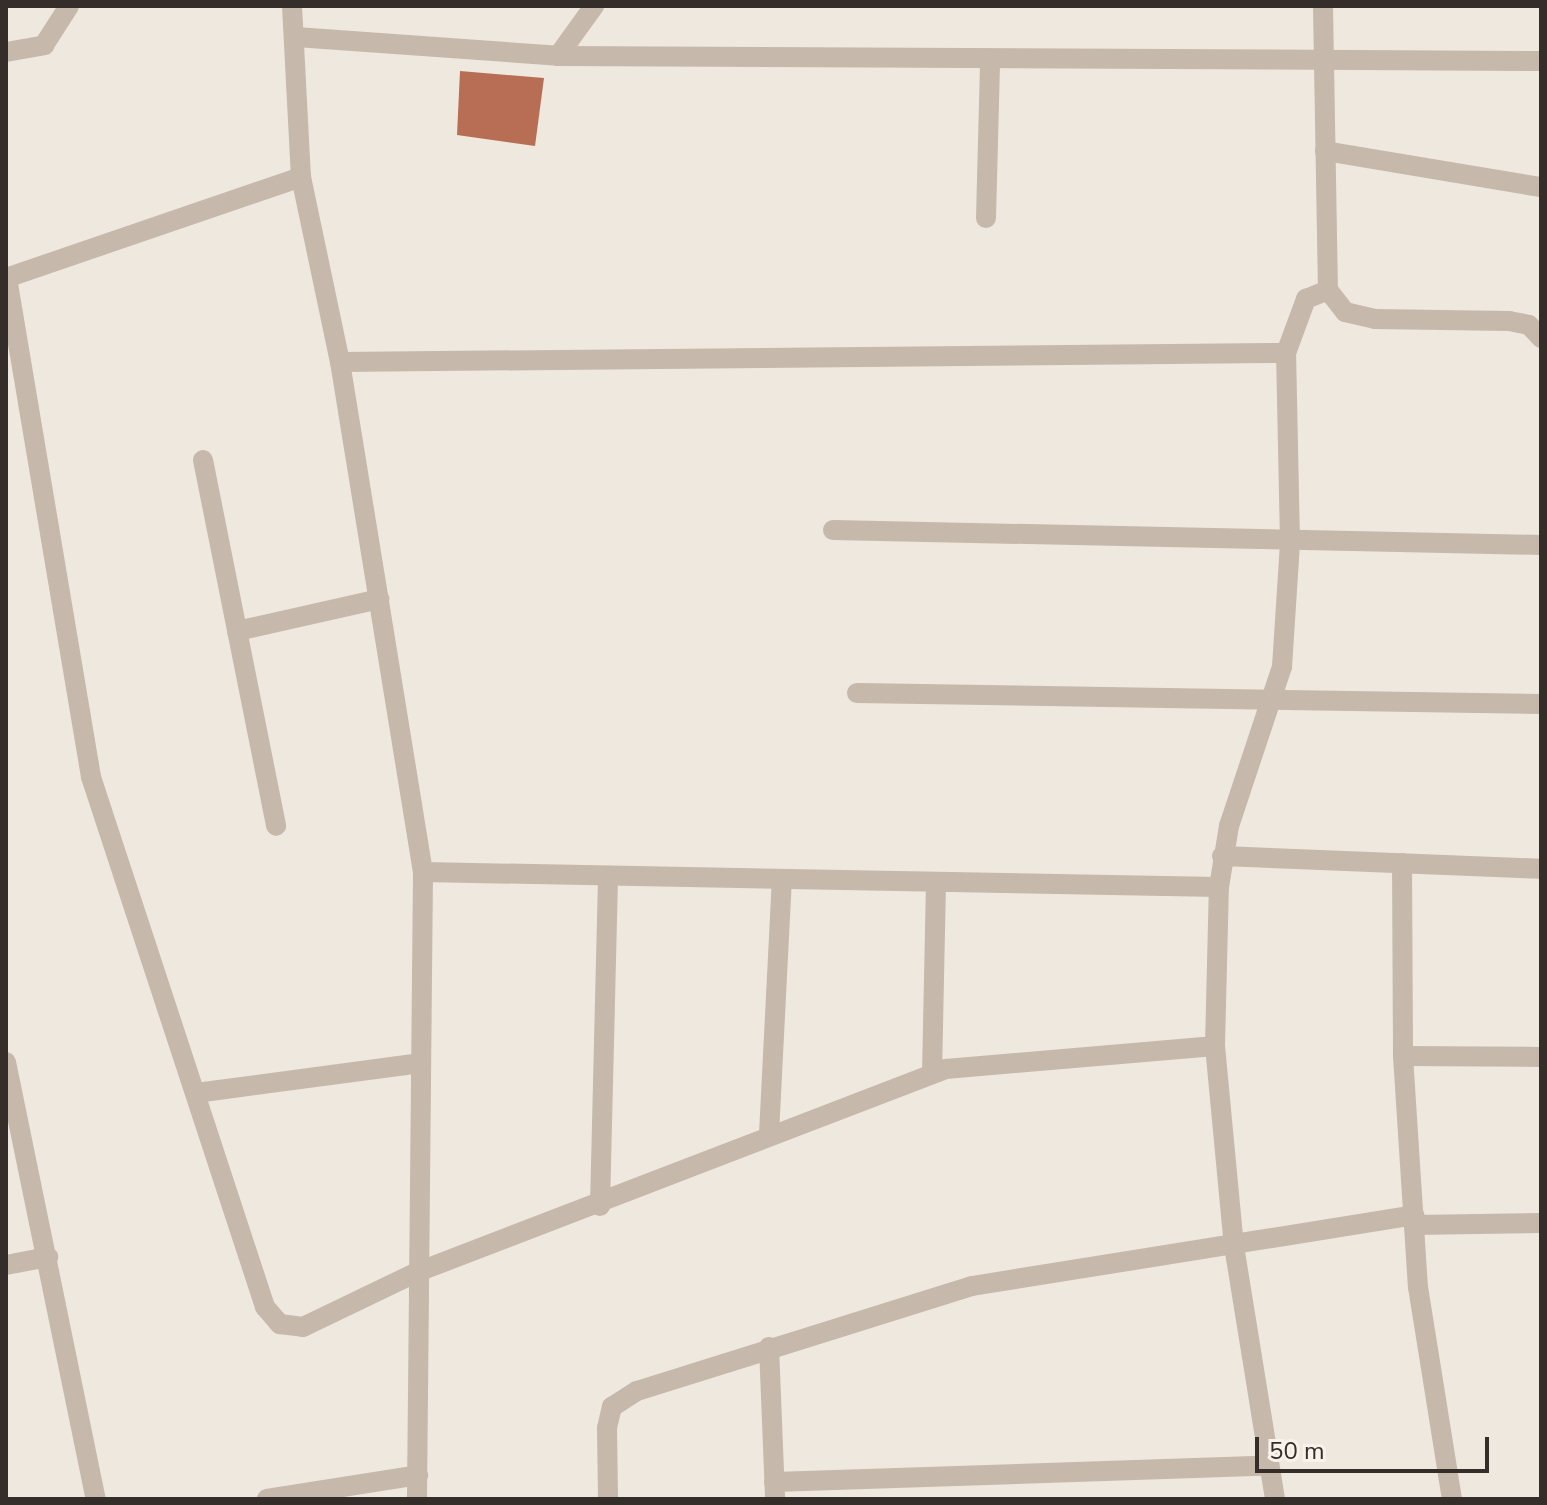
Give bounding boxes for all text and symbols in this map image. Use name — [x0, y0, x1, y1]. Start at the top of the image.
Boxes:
scale bar — [1259, 1421, 1493, 1471]
text: 50 m — [1269, 1435, 1325, 1467]

